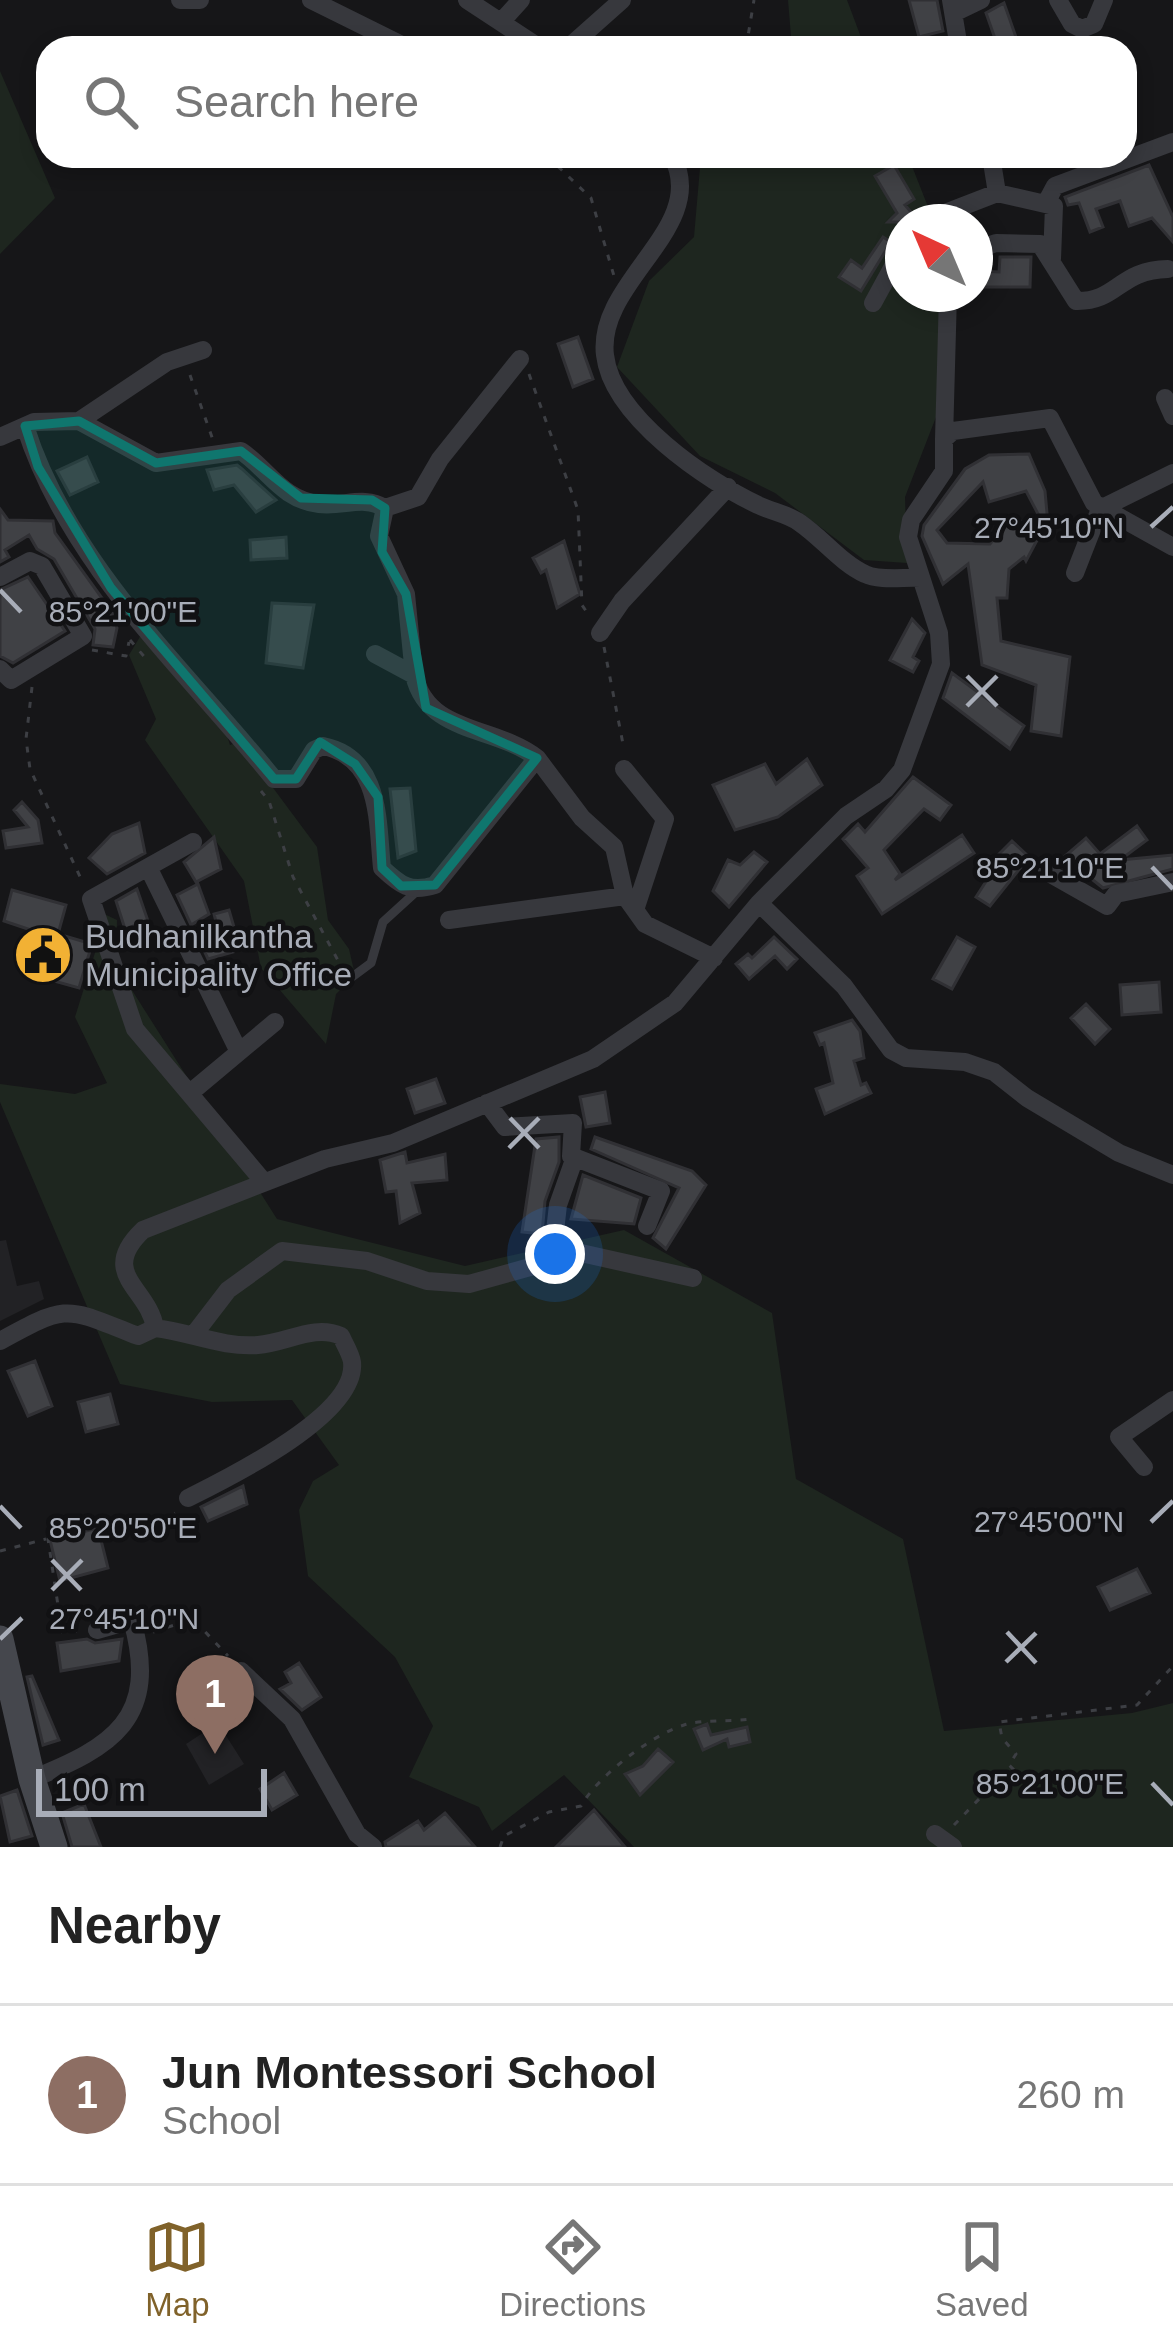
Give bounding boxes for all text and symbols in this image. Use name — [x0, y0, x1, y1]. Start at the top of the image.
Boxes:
search box — [36, 36, 1137, 168]
icon: search — [78, 69, 144, 135]
text: Search here — [174, 76, 419, 127]
north arrow — [885, 204, 993, 312]
text: 27°45'10"N — [974, 511, 1124, 544]
text: 85°21'00"E — [49, 595, 197, 628]
text: 85°21'10"E — [976, 851, 1124, 884]
place label: Budhanilkantha Municipality Office — [85, 918, 352, 993]
public building icon: Budhanilkantha Municipality Office — [12, 924, 74, 986]
your location — [525, 1224, 585, 1284]
text: 27°45'00"N — [974, 1505, 1124, 1538]
text: 85°20'50"E — [49, 1511, 197, 1544]
text: 27°45'10"N — [49, 1602, 199, 1635]
pin: 1 — [176, 1655, 254, 1754]
scale bar — [36, 1763, 267, 1816]
text: 85°21'00"E — [976, 1767, 1124, 1800]
text: 100 m — [54, 1771, 146, 1808]
text: Nearby — [48, 1897, 221, 1954]
text: Jun Montessori School — [162, 2047, 657, 2098]
text: 1 — [76, 2073, 98, 2116]
text: 260 m — [1017, 2073, 1125, 2116]
text: School — [162, 2099, 281, 2142]
tab: Map — [144, 2214, 210, 2324]
tab: Directions — [499, 2214, 646, 2324]
tab: Saved — [935, 2214, 1029, 2324]

